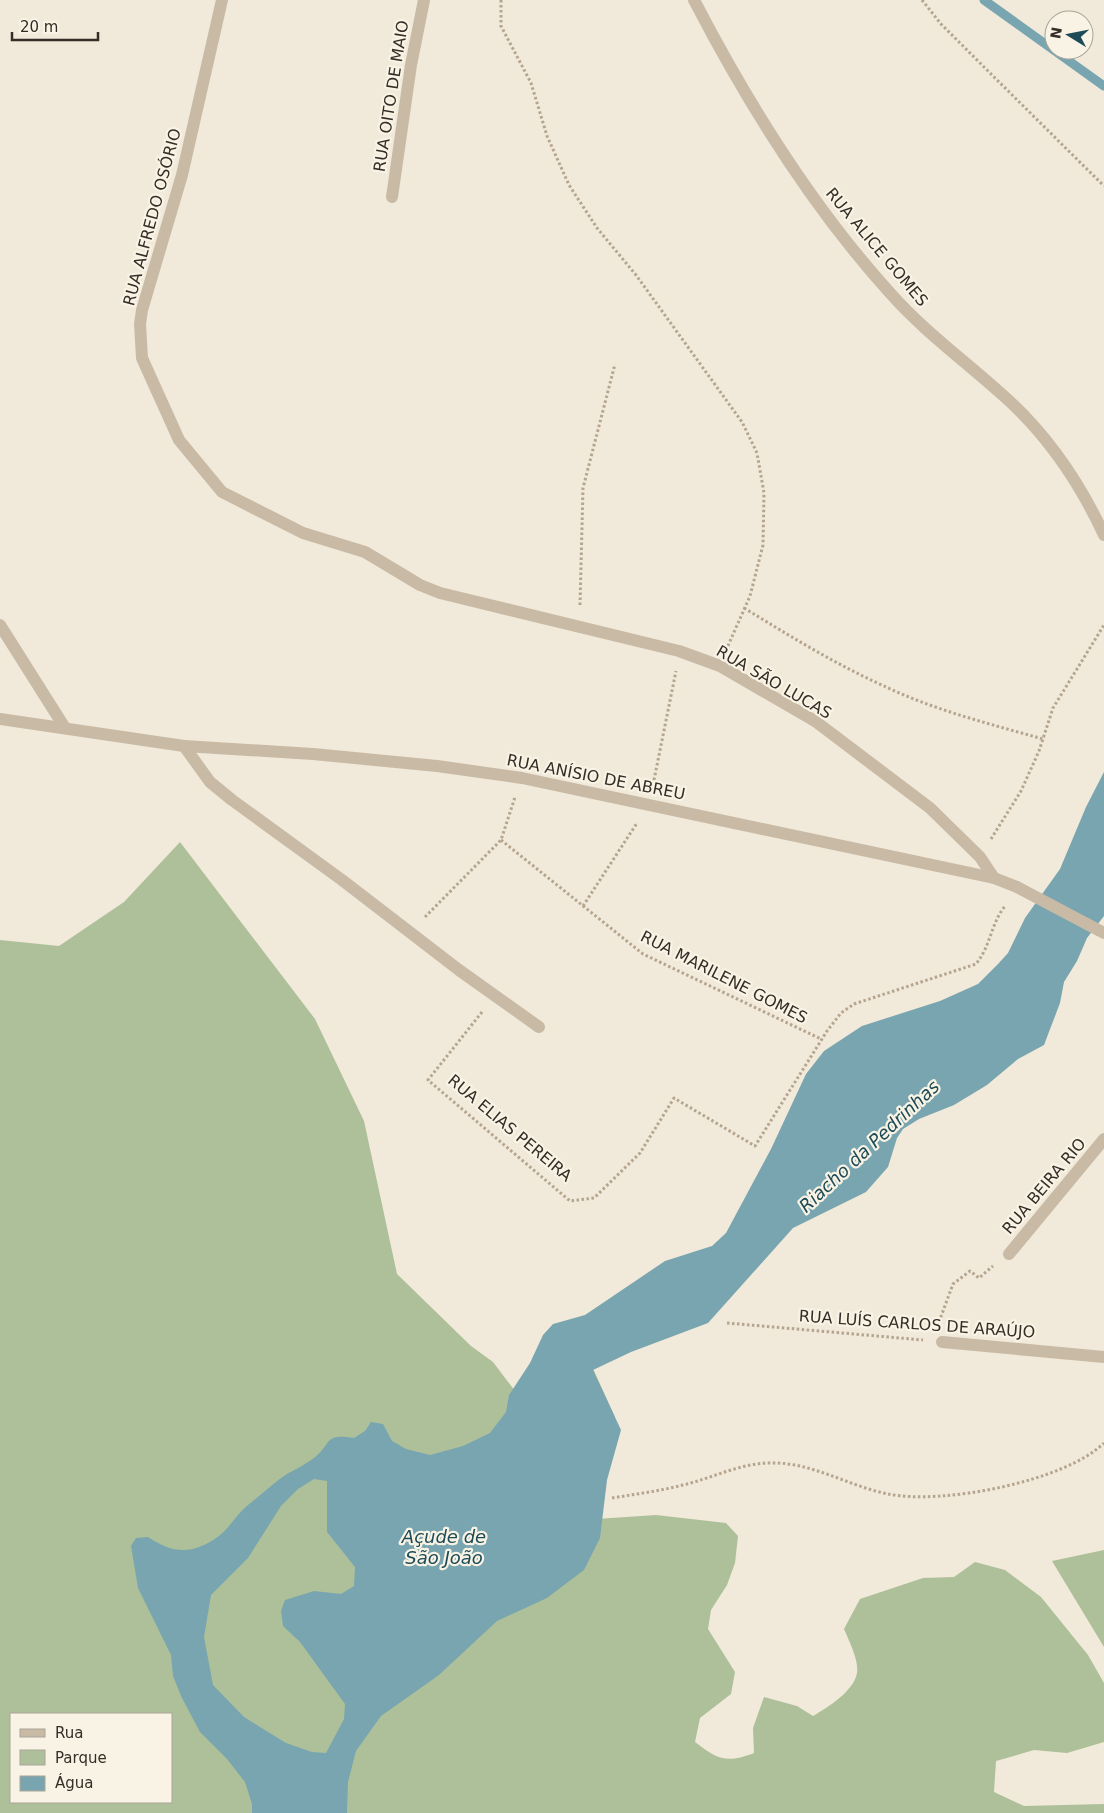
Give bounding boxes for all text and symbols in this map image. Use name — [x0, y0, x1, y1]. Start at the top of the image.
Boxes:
scale bar — [12, 10, 99, 42]
north arrow — [1044, 10, 1094, 60]
text: 20 m — [20, 18, 58, 36]
street label: RUA OITO DE MAIO — [370, 19, 412, 173]
text: N — [1047, 26, 1065, 40]
street label: RUA ALFREDO OSÓRIO — [119, 126, 185, 308]
street label: RUA ALICE GOMES — [822, 184, 932, 310]
street label: RUA SÃO LUCAS — [713, 641, 835, 723]
street label: RUA ANÍSIO DE ABREU — [505, 750, 687, 804]
street label: RUA MARILENE GOMES — [637, 927, 811, 1027]
street label: RUA ELIAS PEREIRA — [444, 1071, 576, 1185]
water label: Riacho da Pedrinhas — [795, 1076, 943, 1216]
street label: RUA BEIRA RIO — [998, 1134, 1090, 1238]
street label: RUA LUÍS CARLOS DE ARAÚJO — [798, 1306, 1036, 1342]
water label: Açude de São João — [401, 1526, 486, 1568]
legend — [10, 1713, 172, 1803]
text: Rua — [55, 1724, 83, 1742]
text: Parque — [55, 1749, 107, 1767]
text: Água — [55, 1773, 93, 1792]

